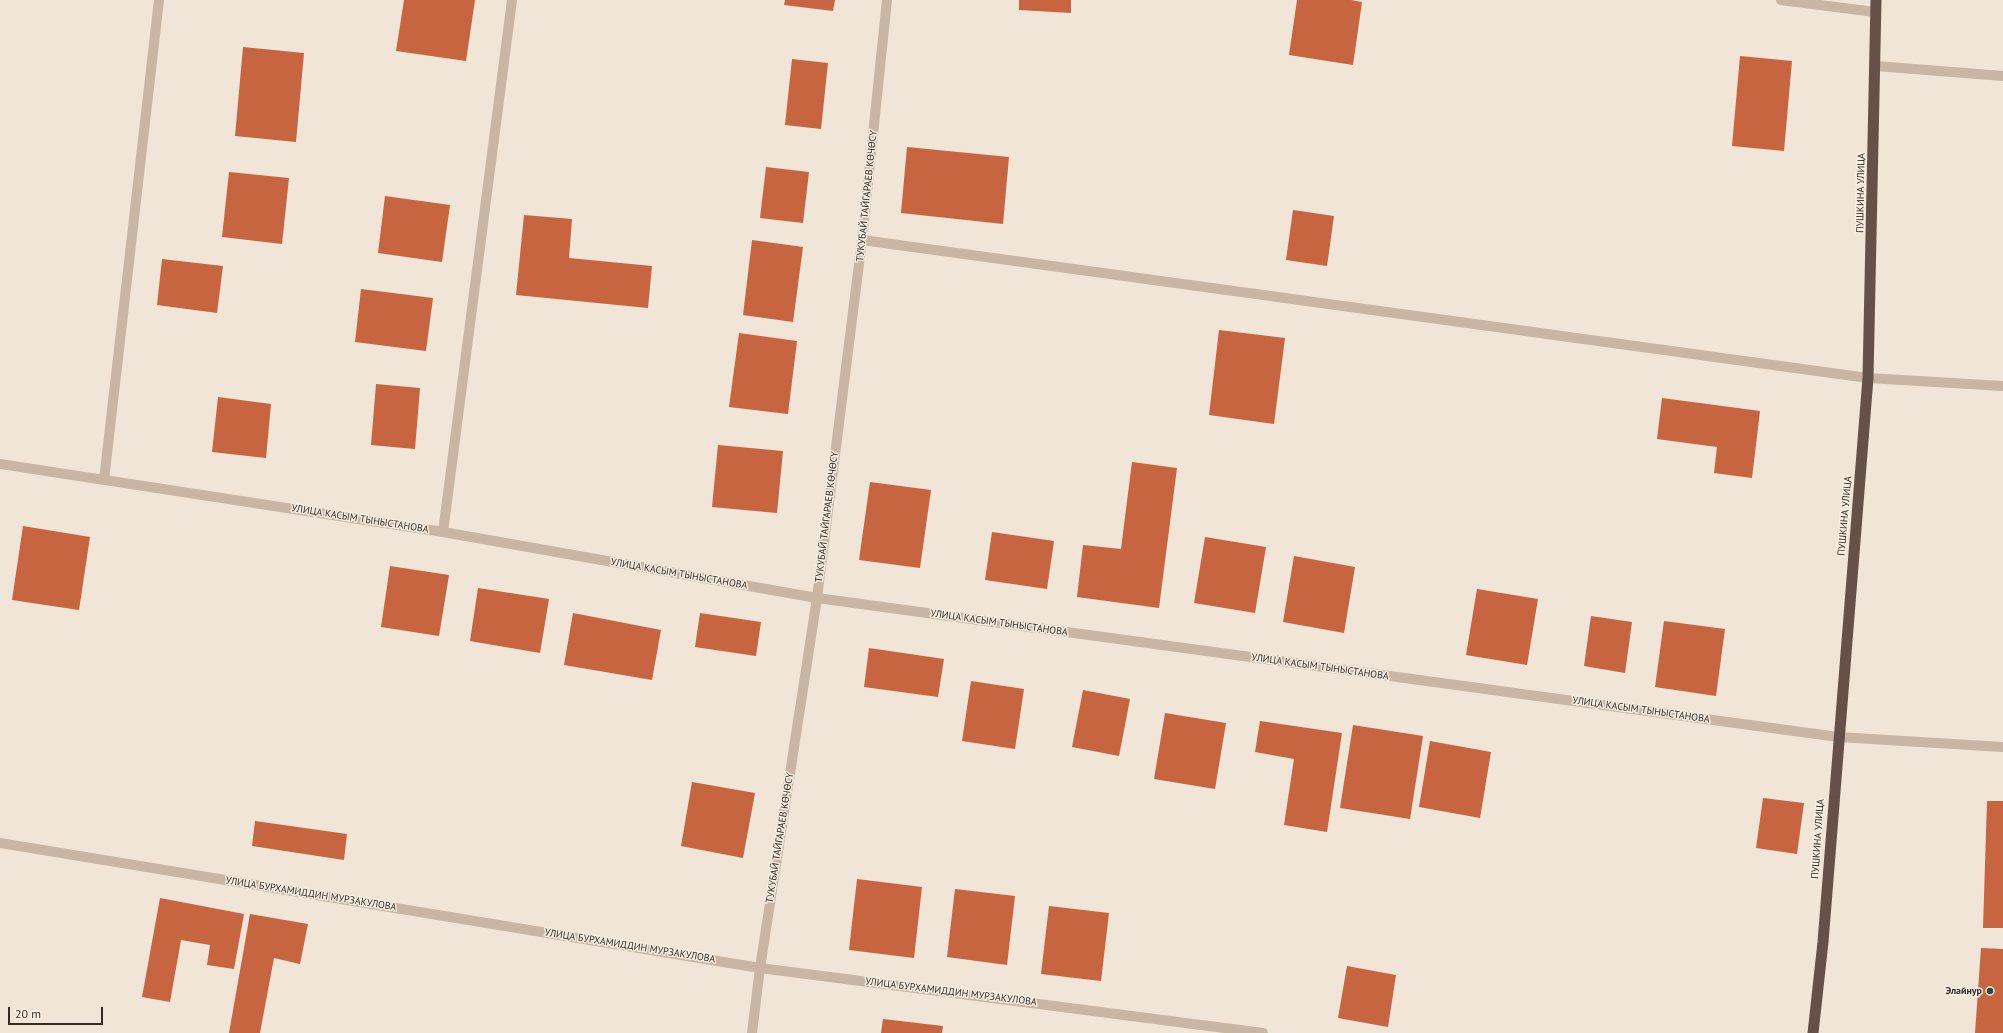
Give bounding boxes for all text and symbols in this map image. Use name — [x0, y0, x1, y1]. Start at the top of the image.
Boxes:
street label: ТУКУБАЙ ТАЙГАРАЕВ КӨЧӨСҮ — [854, 130, 880, 262]
street label: ПУШКИНА УЛИЦА — [1854, 153, 1868, 233]
street label: ТУКУБАЙ ТАЙГАРАЕВ КӨЧӨСҮ — [813, 451, 841, 583]
street label: ПУШКИНА УЛИЦА — [1836, 476, 1854, 556]
street label: УЛИЦА КАСЫМ ТЫНЫСТАНОВА — [291, 502, 429, 536]
street label: УЛИЦА КАСЫМ ТЫНЫСТАНОВА — [610, 556, 748, 592]
street label: УЛИЦА КАСЫМ ТЫНЫСТАНОВА — [930, 607, 1068, 639]
street label: УЛИЦА КАСЫМ ТЫНЫСТАНОВА — [1251, 651, 1389, 683]
street label: УЛИЦА КАСЫМ ТЫНЫСТАНОВА — [1572, 694, 1710, 726]
street label: ТУКУБАЙ ТАЙГАРАЕВ КӨЧӨСҮ — [764, 772, 796, 904]
street label: ПУШКИНА УЛИЦА — [1809, 799, 1827, 879]
street label: УЛИЦА БУРХАМИДДИН МУРЗАКУЛОВА — [225, 875, 397, 913]
street label: УЛИЦА БУРХАМИДДИН МУРЗАКУЛОВА — [544, 927, 716, 965]
street label: УЛИЦА БУРХАМИДДИН МУРЗАКУЛОВА — [865, 976, 1037, 1008]
place label: Элайнур — [1945, 985, 1982, 997]
marker: Элайнур — [1985, 986, 1995, 996]
scale bar — [10, 999, 105, 1025]
text: 20 m — [15, 1006, 41, 1021]

